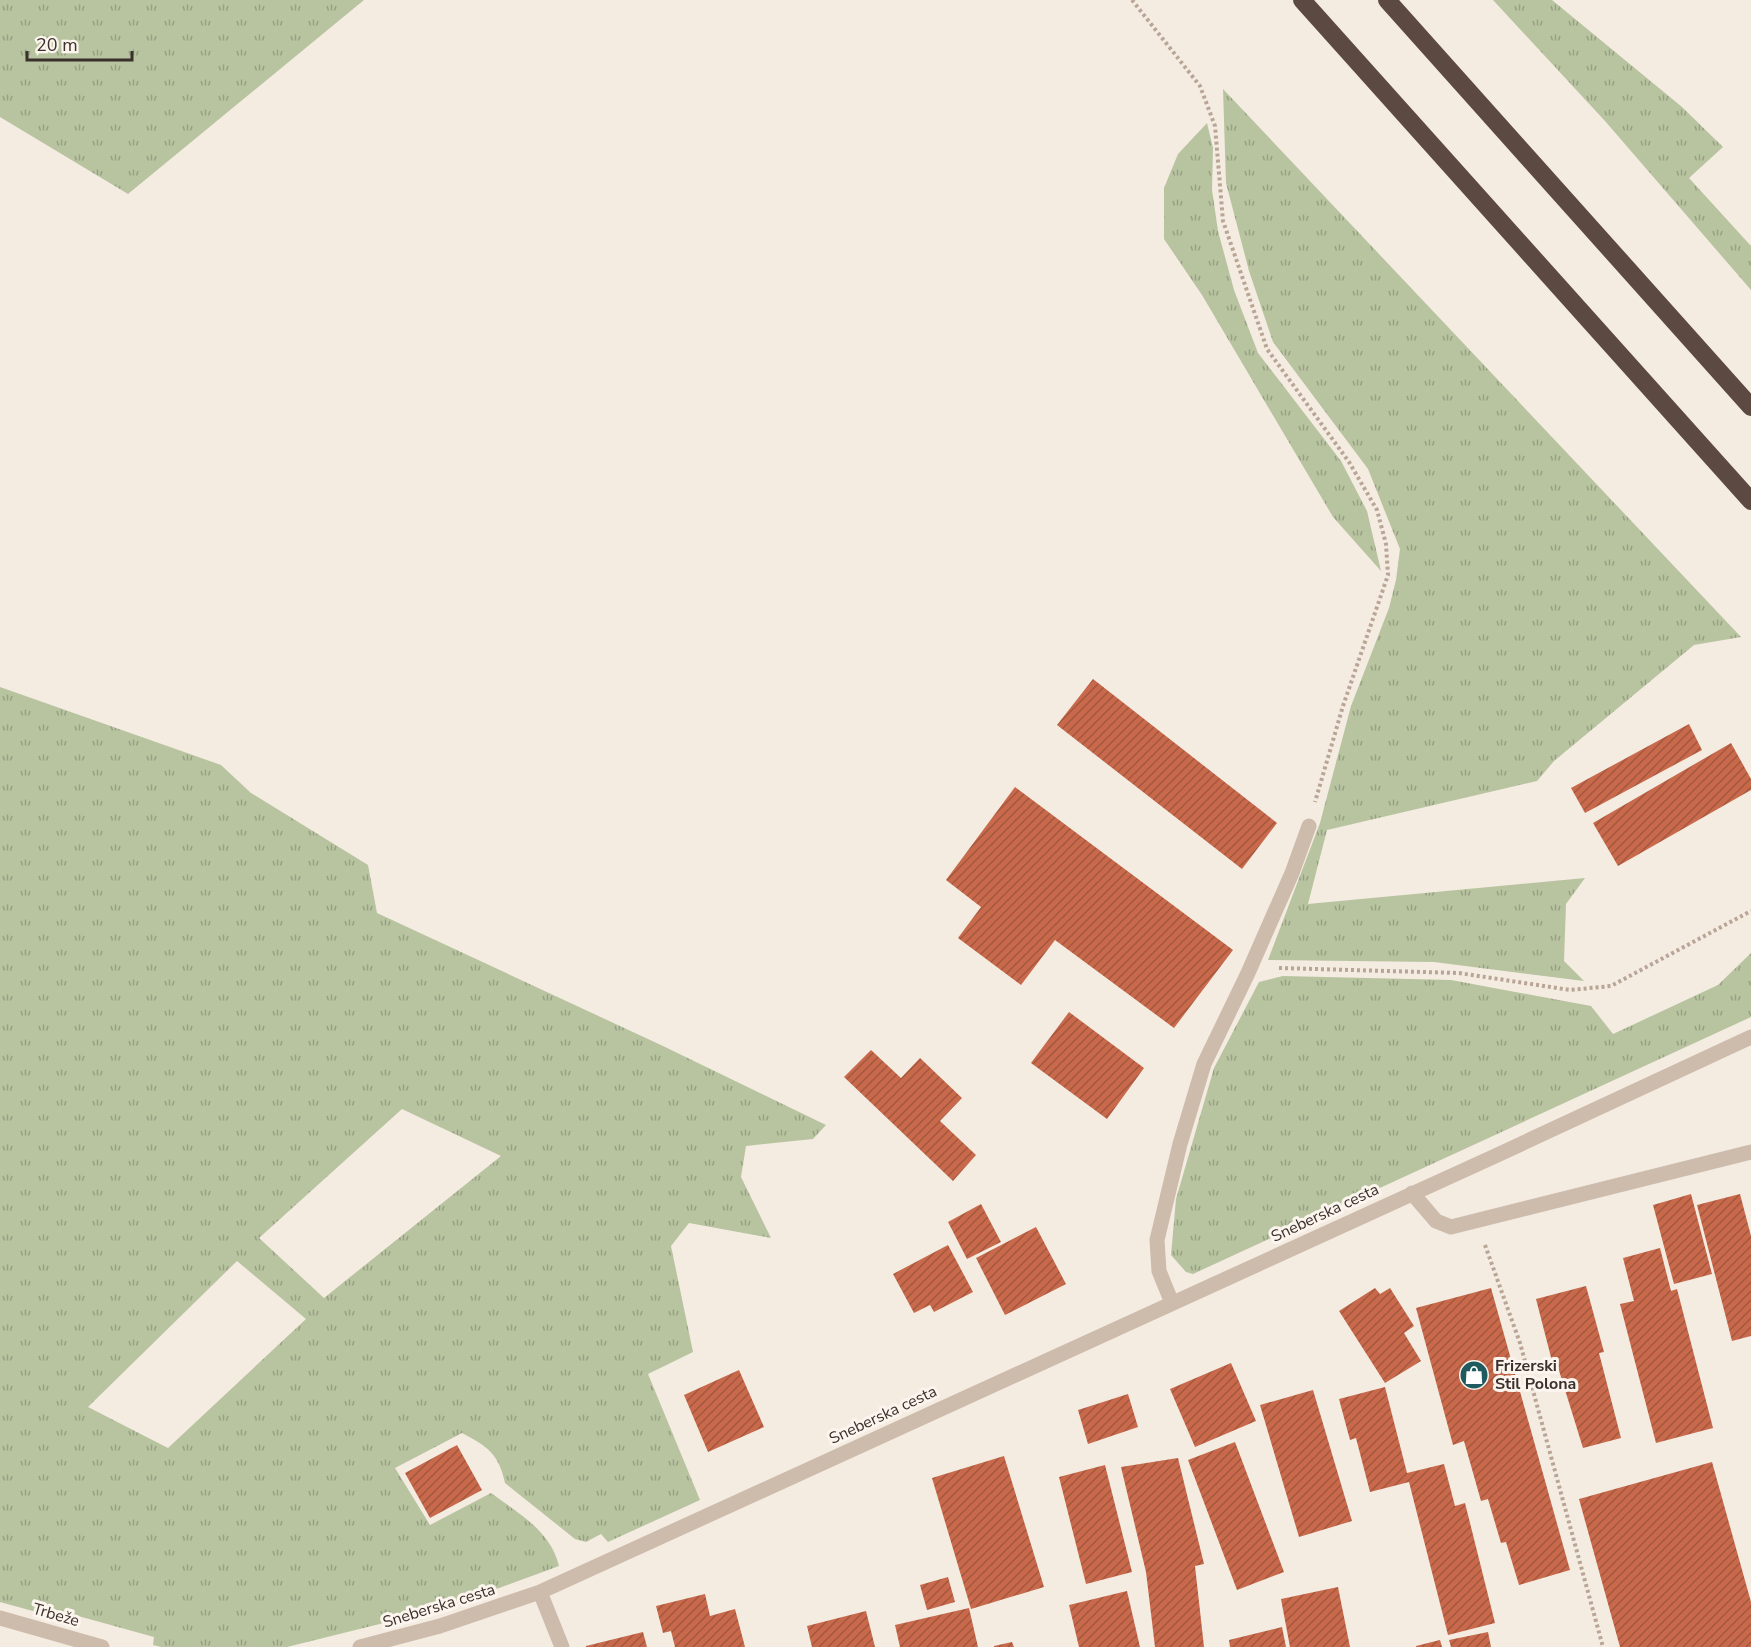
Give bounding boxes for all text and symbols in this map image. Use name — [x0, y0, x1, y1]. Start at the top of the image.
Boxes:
scale bar — [27, 24, 132, 62]
text: 20 m — [36, 33, 78, 57]
street label: Sneberska cesta — [1268, 1178, 1382, 1248]
place label: Frizerski Stil Polona — [1495, 1355, 1576, 1395]
shop icon: Frizerski Stil Polona — [1458, 1359, 1490, 1391]
street label: Sneberska cesta — [826, 1380, 940, 1450]
street label: Sneberska cesta — [380, 1578, 498, 1634]
street label: Trbeže — [30, 1598, 82, 1632]

